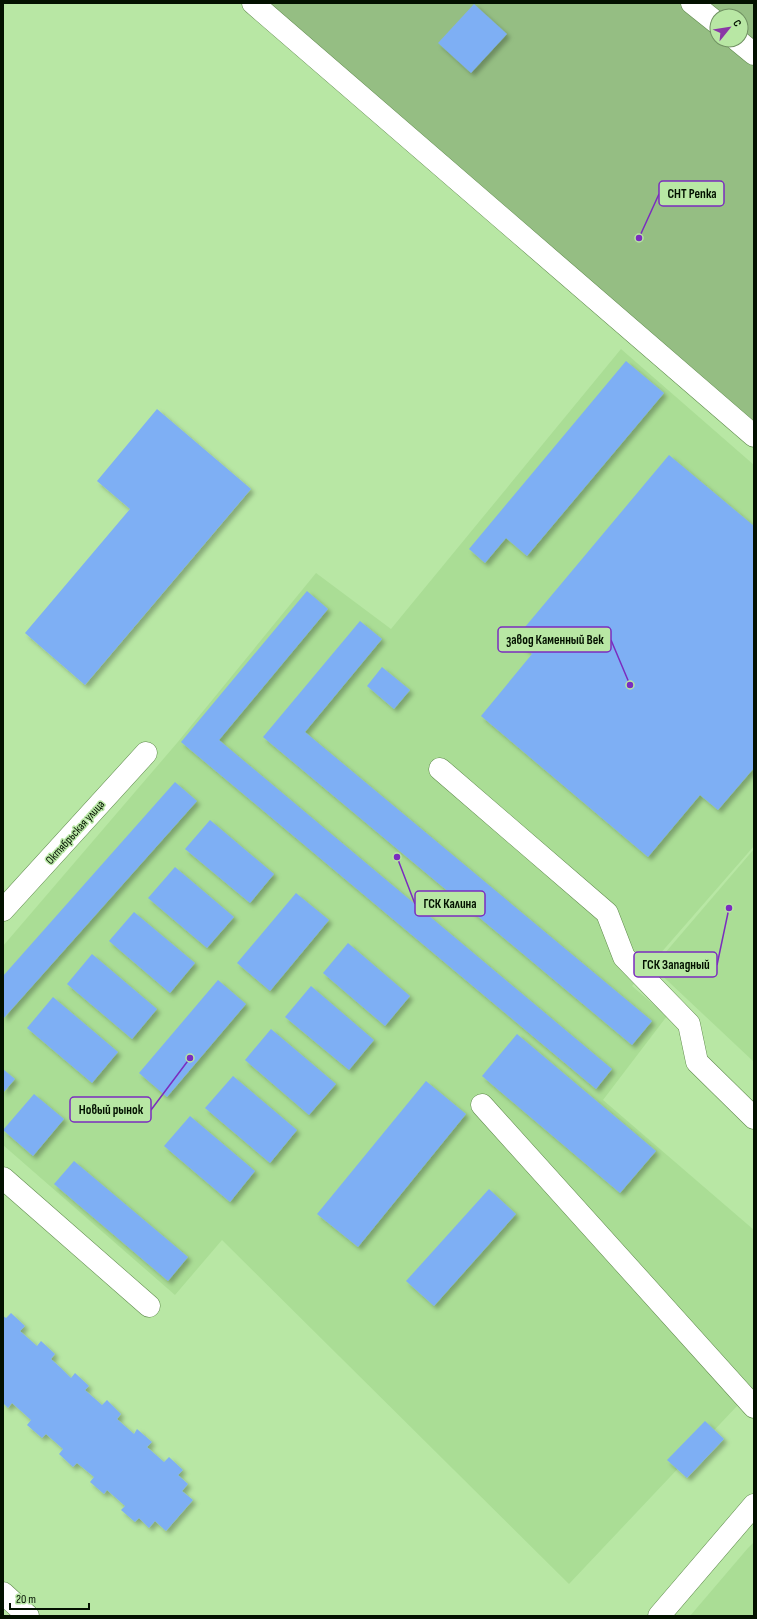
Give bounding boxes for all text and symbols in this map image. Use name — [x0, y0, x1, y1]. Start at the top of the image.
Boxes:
north arrow — [709, 8, 749, 48]
text: С — [730, 18, 744, 29]
callout: СНТ Репка — [659, 181, 724, 206]
text: СНТ Репка — [667, 186, 717, 202]
callout: завод Каменный Век — [498, 627, 611, 652]
text: завод Каменный Век — [506, 632, 604, 648]
street label: Октябрьская улица — [43, 797, 108, 868]
callout: ГСК Калина — [415, 891, 485, 916]
text: ГСК Калина — [423, 896, 477, 912]
callout: ГСК Западный — [634, 952, 717, 977]
text: ГСК Западный — [642, 957, 710, 973]
callout: Новый рынок — [70, 1097, 151, 1122]
text: Новый рынок — [79, 1102, 144, 1118]
scale bar — [10, 1585, 89, 1611]
text: 20 m — [16, 1592, 36, 1607]

